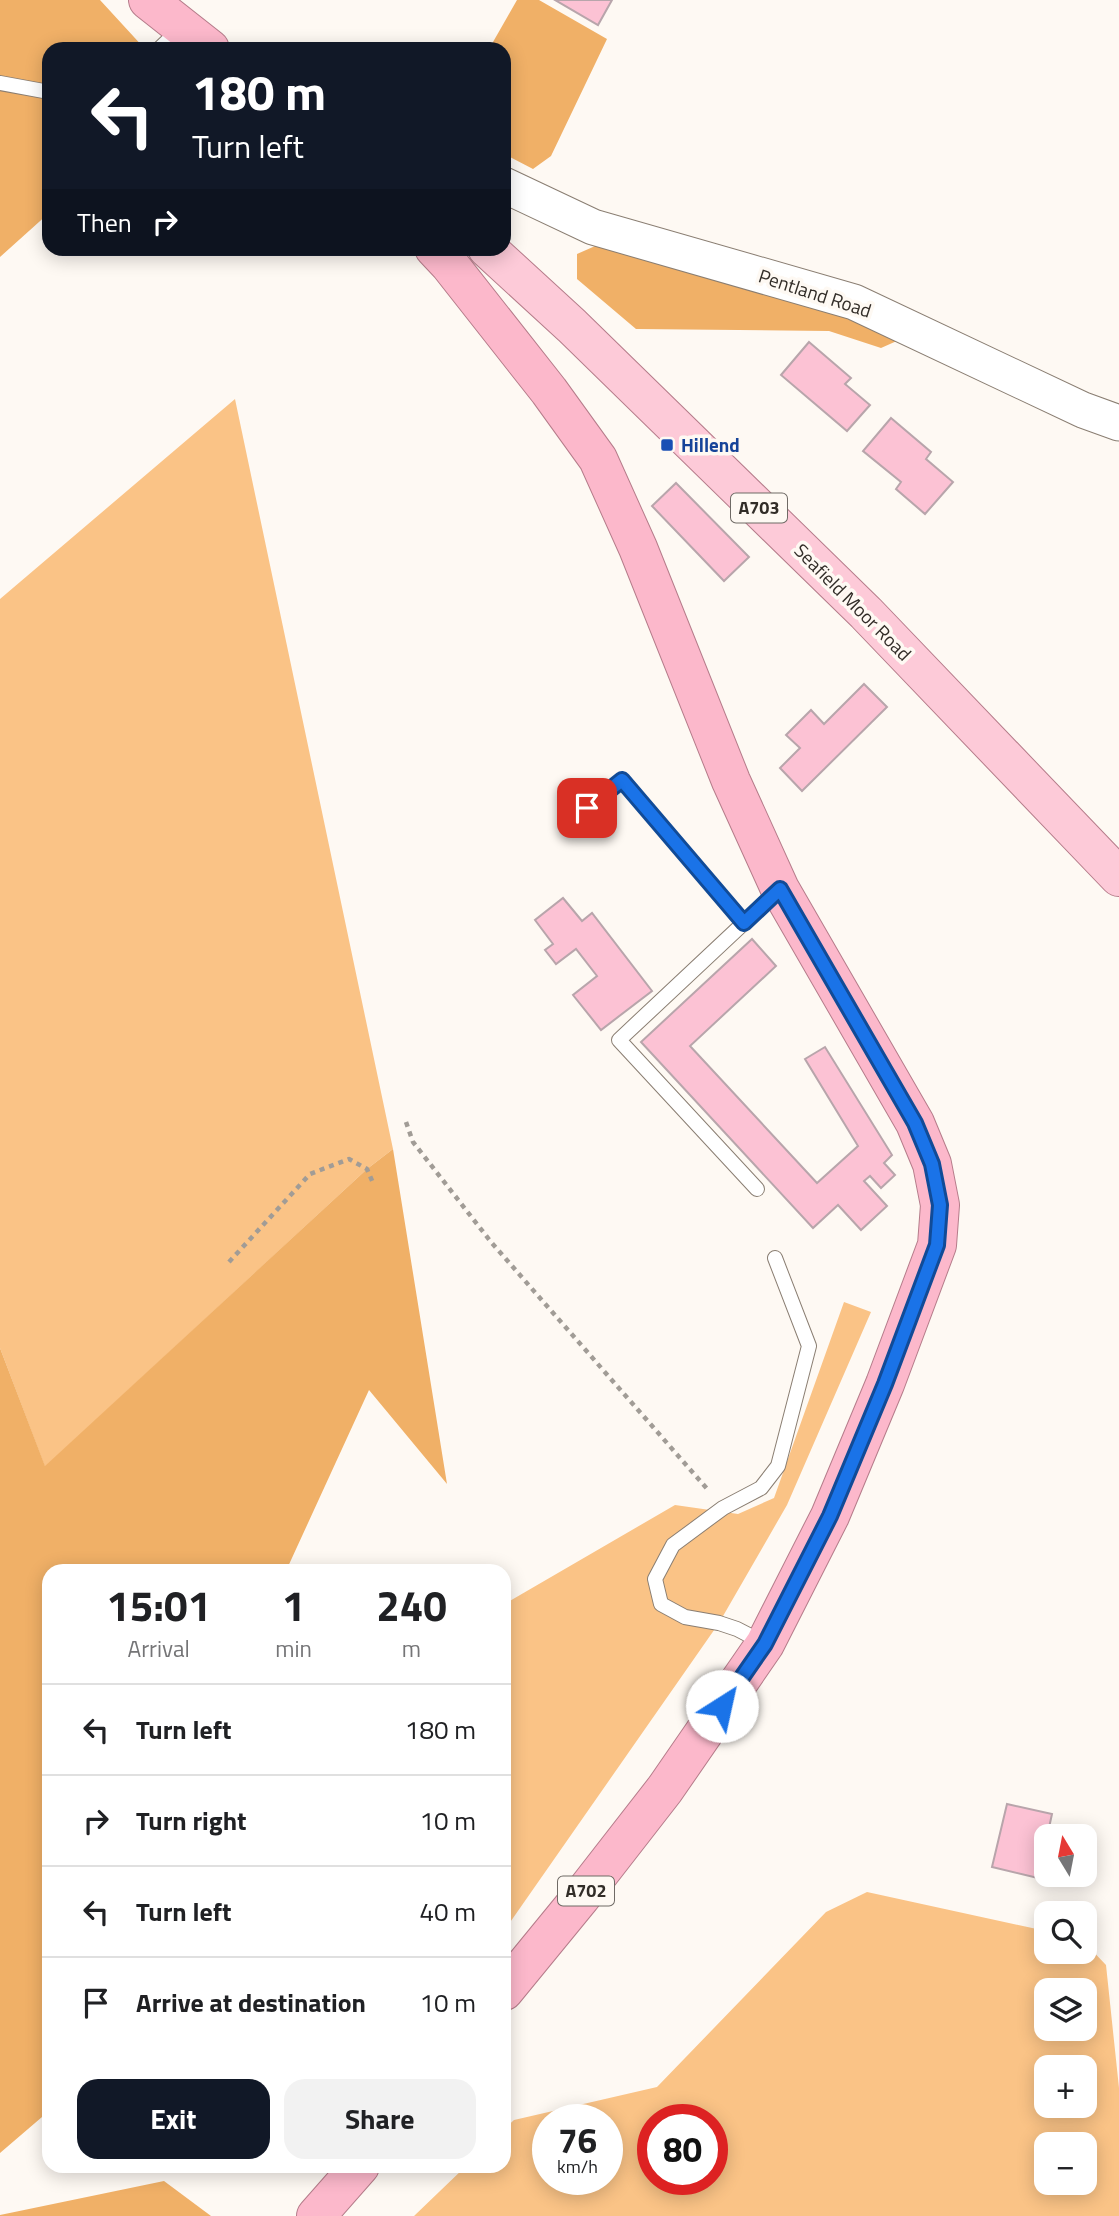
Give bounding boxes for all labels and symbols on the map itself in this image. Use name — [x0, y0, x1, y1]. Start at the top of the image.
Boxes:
street label: Pentland Road — [755, 261, 875, 324]
place label: Hillend — [681, 430, 740, 459]
marker: Hillend — [659, 437, 675, 453]
road number: A703 — [731, 494, 787, 522]
street label: Seafield Moor Road — [788, 536, 919, 667]
pin — [557, 778, 617, 838]
position arrow — [685, 1669, 759, 1743]
north arrow — [1034, 1824, 1097, 1886]
road number: A702 — [558, 1877, 614, 1906]
speed limit sign: 80 — [637, 2104, 728, 2195]

